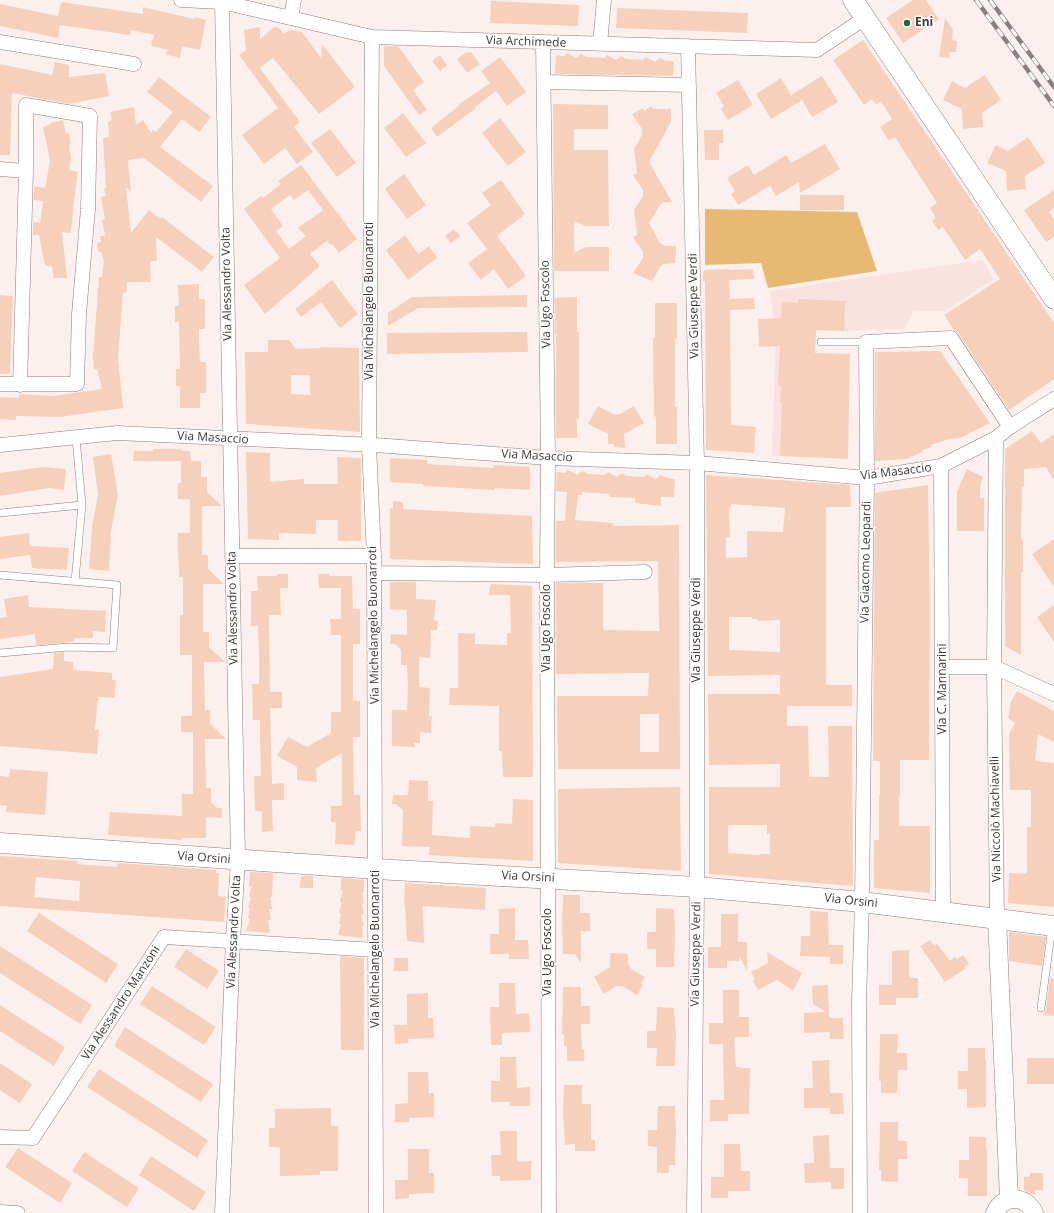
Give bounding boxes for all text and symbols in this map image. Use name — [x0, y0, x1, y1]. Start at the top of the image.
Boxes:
place label: Eni — [915, 16, 933, 30]
marker: Eni — [902, 18, 912, 28]
street label: Via Archimede — [486, 33, 566, 51]
street label: Via Michelangelo Buonarroti — [363, 222, 377, 380]
street label: Via Alessandro Volta — [219, 227, 235, 341]
street label: Via Giuseppe Verdi — [686, 253, 702, 359]
street label: Via Ugo Foscolo — [538, 260, 554, 348]
street label: Via Masaccio — [177, 429, 249, 447]
street label: Via Masaccio — [501, 447, 573, 465]
street label: Via Masaccio — [860, 460, 932, 484]
street label: Via Giacomo Leopardi — [858, 501, 874, 623]
street label: Via Michelangelo Buonarroti — [365, 546, 383, 704]
street label: Via Alessandro Volta — [225, 551, 241, 665]
street label: Via Giuseppe Verdi — [690, 577, 704, 683]
street label: Via Ugo Foscolo — [540, 584, 554, 672]
street label: Via C. Mannarini — [936, 644, 950, 734]
street label: Via Niccolò Machiavelli — [988, 756, 1004, 882]
street label: Via Orsini — [177, 849, 231, 867]
street label: Via Orsini — [501, 868, 555, 886]
street label: Via Michelangelo Buonarroti — [369, 870, 383, 1028]
street label: Via Alessandro Volta — [224, 875, 244, 989]
street label: Via Orsini — [824, 891, 878, 911]
street label: Via Giuseppe Verdi — [688, 901, 704, 1007]
street label: Via Ugo Foscolo — [541, 908, 555, 996]
street label: Via Alessandro Manzoni — [79, 943, 163, 1063]

